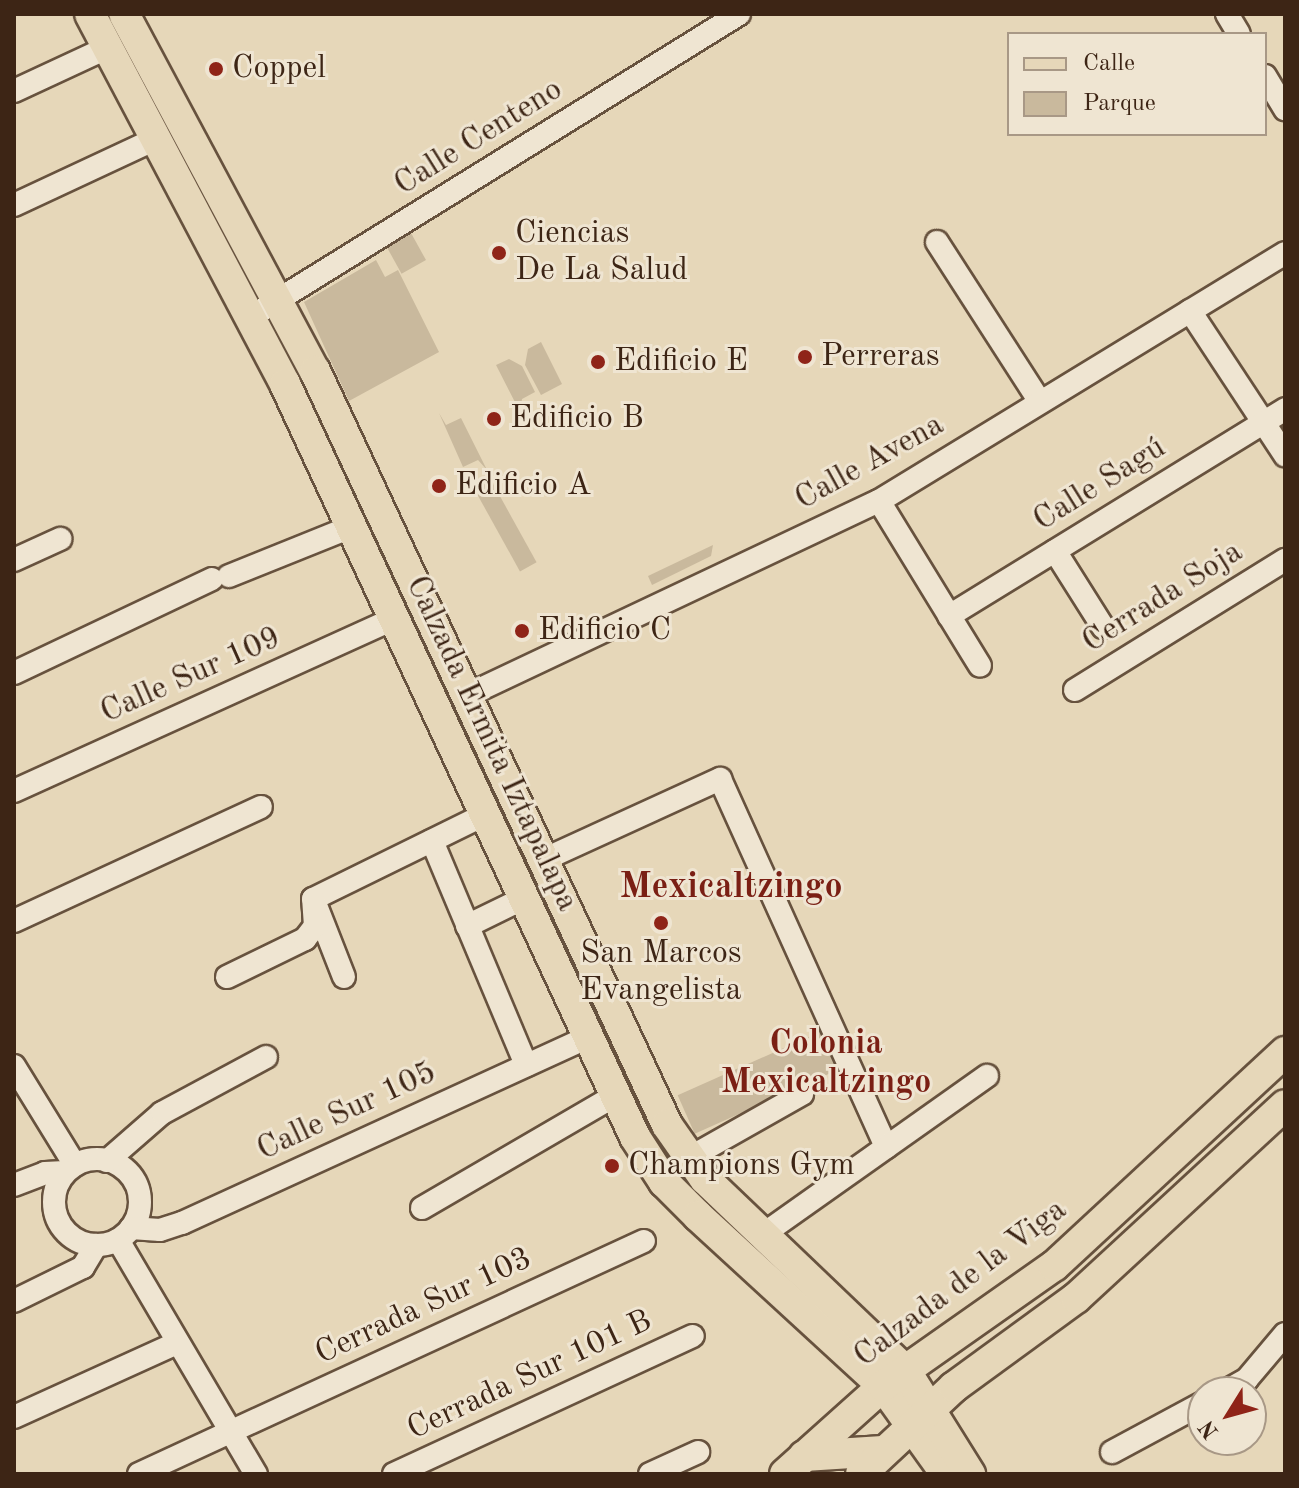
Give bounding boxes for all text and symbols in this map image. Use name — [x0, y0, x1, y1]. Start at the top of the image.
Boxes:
legend — [1007, 32, 1267, 136]
place label: Coppel — [232, 50, 326, 88]
text: Calle — [1083, 52, 1135, 76]
marker: Coppel — [207, 60, 225, 78]
street label: Calle Centeno — [388, 71, 570, 205]
text: Parque — [1083, 92, 1156, 116]
place label: Ciencias De La Salud — [515, 216, 688, 291]
marker: Ciencias De La Salud — [490, 244, 508, 262]
place label: Perreras — [821, 338, 940, 376]
place label: Edificio E — [614, 343, 748, 381]
marker: Perreras — [796, 348, 814, 366]
marker: Edificio E — [589, 353, 607, 371]
place label: Edificio B — [510, 400, 644, 438]
street label: Calle Avena — [789, 406, 951, 520]
marker: Edificio B — [485, 410, 503, 428]
street label: Calle Sagú — [1027, 429, 1173, 541]
place label: Edificio A — [455, 467, 591, 505]
marker: Edificio A — [430, 477, 448, 495]
street label: Cerrada Soja — [1076, 534, 1250, 662]
street label: Calzada Ermita Iztapalapa — [396, 570, 586, 918]
place label: Edificio C — [538, 612, 671, 650]
street label: Calle Sur 109 — [95, 619, 287, 733]
marker: Edificio C — [513, 622, 531, 640]
district label: Mexicaltzingo — [619, 867, 843, 911]
marker: San Marcos Evangelista — [652, 914, 670, 932]
place label: San Marcos Evangelista — [580, 936, 742, 1011]
district label: Colonia Mexicaltzingo — [721, 1024, 931, 1104]
street label: Calle Sur 105 — [251, 1054, 443, 1170]
place label: Champions Gym — [628, 1147, 855, 1185]
marker: Champions Gym — [603, 1157, 621, 1175]
street label: Calzada de la Viga — [847, 1192, 1075, 1376]
street label: Cerrada Sur 103 — [310, 1240, 538, 1374]
street label: Cerrada Sur 101 B — [402, 1303, 658, 1449]
north arrow — [1187, 1376, 1267, 1456]
text: N — [1196, 1416, 1223, 1443]

